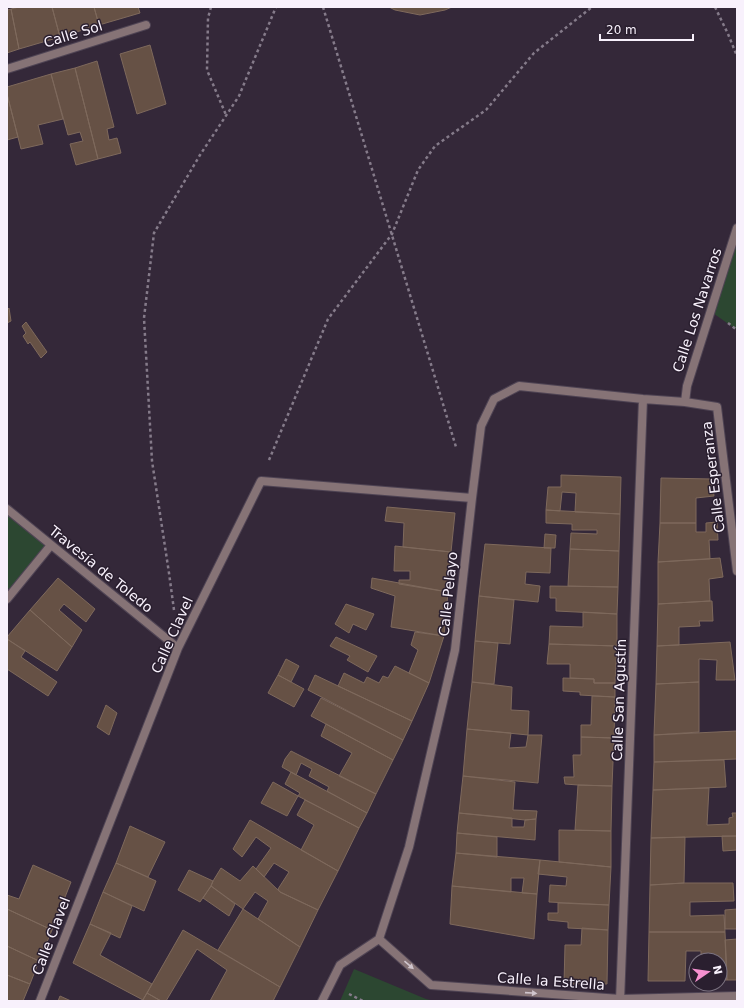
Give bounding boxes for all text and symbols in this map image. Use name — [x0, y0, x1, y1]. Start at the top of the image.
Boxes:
scale bar — [600, 16, 693, 42]
street label: Calle Sol — [42, 17, 104, 51]
text: 20 m — [606, 23, 637, 37]
street label: Calle Los Navarros — [669, 246, 725, 374]
street label: Calle Esperanza — [698, 420, 728, 534]
street label: Travesía de Toledo — [45, 522, 156, 616]
street label: Calle Pelayo — [436, 551, 460, 637]
street label: Calle Clavel — [148, 594, 196, 676]
street label: Calle San Agustín — [609, 638, 629, 762]
street label: Calle Clavel — [29, 895, 73, 977]
north arrow — [688, 952, 728, 992]
one-way arrow — [403, 961, 414, 970]
text: N — [710, 964, 725, 976]
street label: Calle la Estrella — [496, 969, 606, 993]
one-way arrow — [525, 989, 537, 996]

